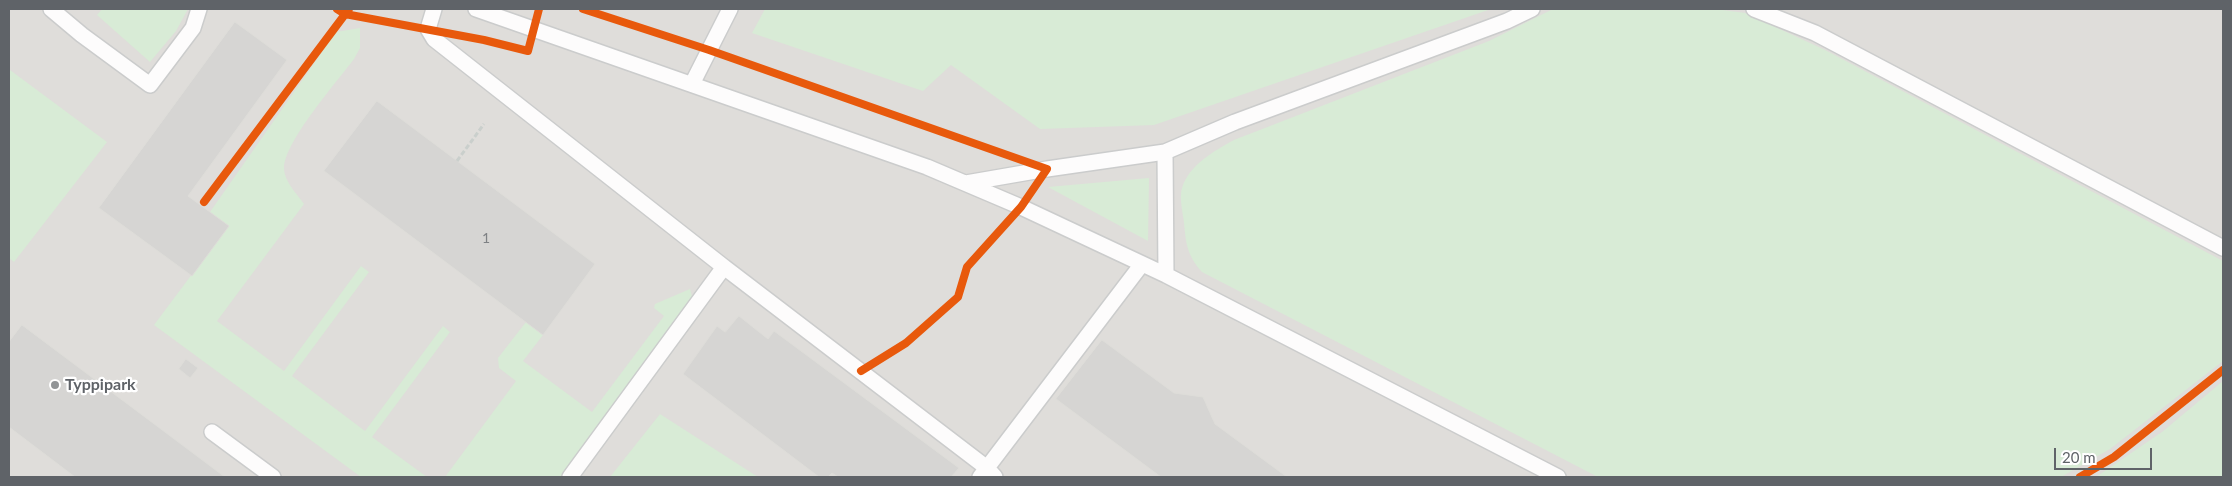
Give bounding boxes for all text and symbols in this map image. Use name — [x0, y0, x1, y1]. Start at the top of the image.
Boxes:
house number: 1 — [482, 230, 490, 246]
place label: Typpipark — [65, 375, 136, 395]
marker: Typpipark — [49, 379, 61, 391]
scale bar — [2057, 438, 2154, 470]
text: 20 m — [2062, 448, 2096, 466]

